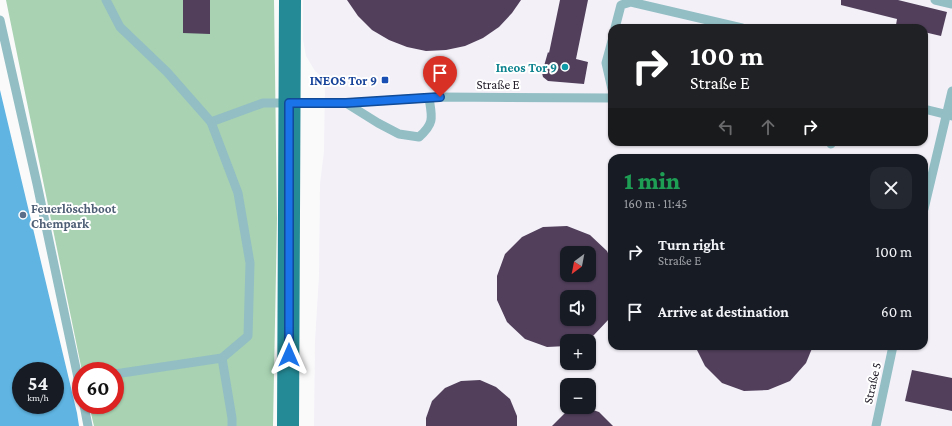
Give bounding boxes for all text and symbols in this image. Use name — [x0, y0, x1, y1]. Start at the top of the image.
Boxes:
icon: right — [624, 40, 676, 92]
text: 100 m — [690, 40, 764, 71]
pin — [423, 56, 457, 97]
place label: Ineos Tor 9 — [496, 60, 557, 75]
icon: arrive — [429, 62, 451, 84]
marker: Ineos Tor 9 — [560, 62, 570, 72]
place label: INEOS Tor 9 — [310, 73, 377, 88]
text: Straße E — [690, 73, 750, 93]
marker: INEOS Tor 9 — [380, 75, 390, 85]
street label: Straße E — [476, 77, 520, 92]
icon: left — [715, 116, 737, 138]
icon: ahead — [757, 116, 779, 138]
icon: right — [799, 116, 821, 138]
text: 1 min — [624, 167, 680, 194]
button: close — [870, 167, 912, 209]
text: 160 m · 11:45 — [624, 196, 687, 211]
place label: Feuerlöschboot Chempark — [31, 201, 117, 231]
marker: Feuerlöschboot Chempark — [18, 210, 28, 220]
text: Turn right — [658, 237, 725, 253]
icon: right — [624, 241, 646, 263]
text: 100 m — [875, 244, 912, 260]
north arrow — [560, 246, 596, 282]
map controls — [560, 246, 596, 414]
text: Straße E — [658, 253, 701, 268]
button: sound — [560, 290, 596, 326]
icon: arrive — [624, 301, 646, 323]
text: Arrive at destination — [658, 304, 789, 320]
text: 60 m — [881, 304, 912, 320]
position arrow — [268, 334, 310, 376]
button: + — [560, 334, 596, 370]
street label: Straße 5 — [860, 361, 884, 405]
speed limit sign: 60 — [72, 362, 124, 414]
text: 54 — [28, 372, 48, 394]
button: − — [560, 378, 596, 414]
text: km/h — [27, 392, 49, 403]

